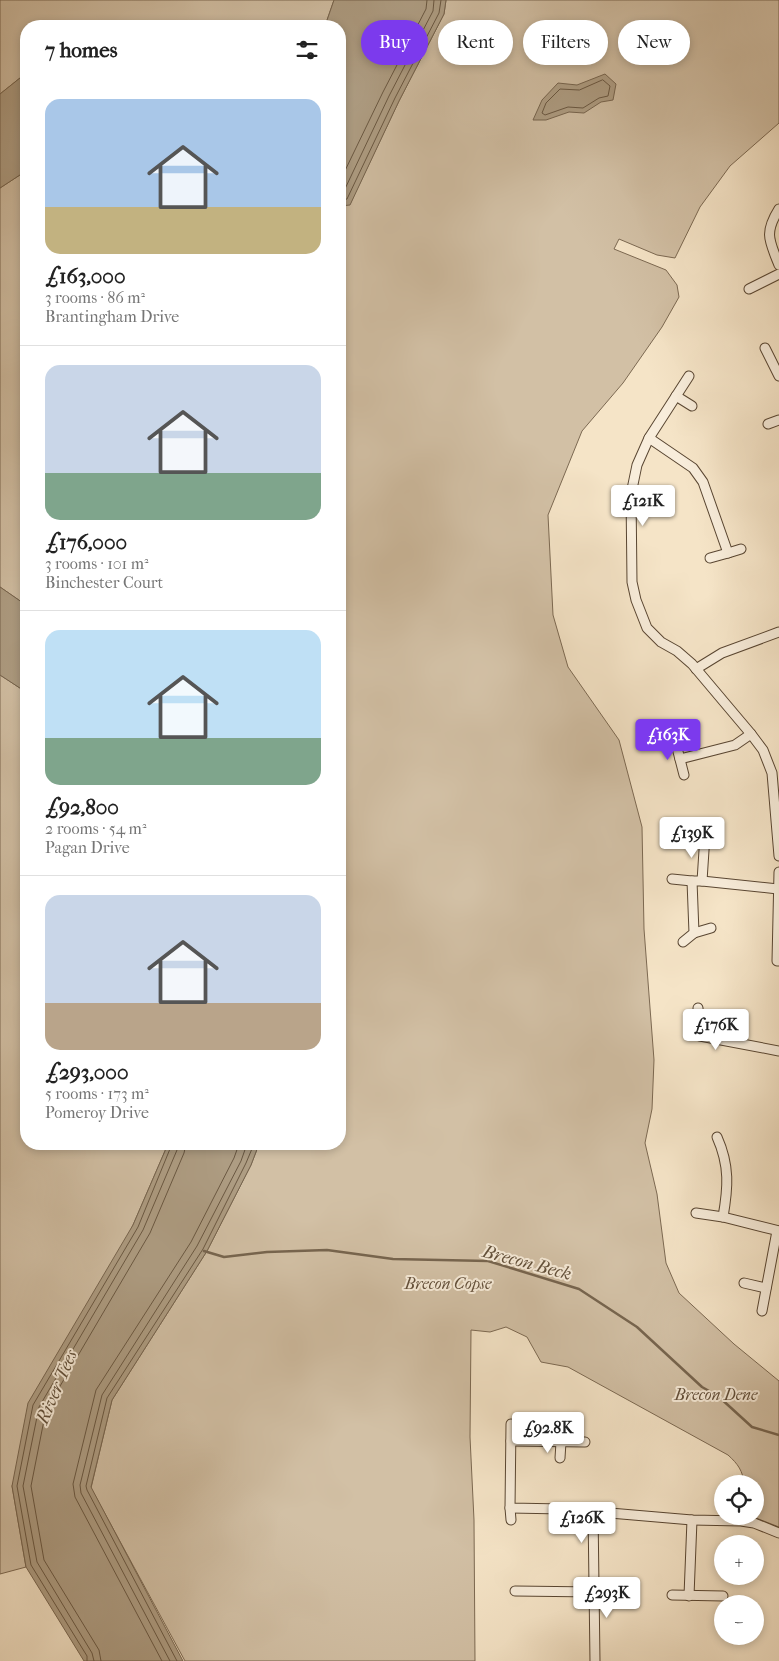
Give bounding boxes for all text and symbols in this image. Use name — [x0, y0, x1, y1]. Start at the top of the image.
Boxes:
chip: Buy — [361, 20, 428, 65]
chip: Rent — [438, 20, 513, 65]
chip: Filters — [523, 20, 608, 65]
chip: New — [618, 20, 690, 65]
icon: filters — [293, 36, 321, 64]
text: 7 homes — [45, 38, 117, 62]
icon: home — [138, 132, 228, 222]
text: £163,000 — [45, 264, 126, 288]
text: 3 rooms · 86 m² — [45, 288, 145, 307]
text: Brantingham Drive — [45, 307, 179, 326]
icon: home — [138, 397, 228, 487]
pin: £121K — [608, 484, 678, 527]
text: £121K — [622, 491, 664, 510]
text: £176,000 — [45, 530, 127, 554]
text: 3 rooms · 101 m² — [45, 554, 148, 573]
text: Binchester Court — [45, 573, 163, 592]
icon: home — [138, 662, 228, 752]
pin: £163K — [633, 718, 703, 761]
text: £163K — [646, 725, 690, 744]
text: £92,800 — [45, 795, 119, 819]
pin: £139K — [657, 816, 727, 859]
text: 2 rooms · 54 m² — [45, 819, 146, 838]
text: £139K — [671, 823, 713, 842]
text: Pagan Drive — [45, 838, 130, 857]
icon: home — [138, 927, 228, 1017]
pin: £176K — [681, 1008, 751, 1051]
text: £176K — [694, 1015, 738, 1034]
text: £293,000 — [45, 1060, 129, 1084]
text: 5 rooms · 173 m² — [45, 1084, 149, 1103]
text: Pomeroy Drive — [45, 1103, 149, 1122]
water label: Brecon Beck — [479, 1241, 574, 1285]
park label: Brecon Copse — [404, 1274, 492, 1293]
water label: River Tees — [32, 1346, 82, 1428]
park label: Brecon Dene — [673, 1385, 758, 1404]
pin: £92.8K — [507, 1412, 589, 1454]
text: £92.8K — [523, 1418, 573, 1437]
map controls — [714, 1475, 764, 1645]
button: locate — [714, 1475, 764, 1525]
pin: £126K — [547, 1502, 617, 1544]
text: £126K — [560, 1508, 604, 1527]
button: + — [714, 1535, 764, 1585]
pin: £293K — [572, 1576, 642, 1619]
text: £293K — [584, 1583, 630, 1602]
button: − — [714, 1595, 764, 1645]

